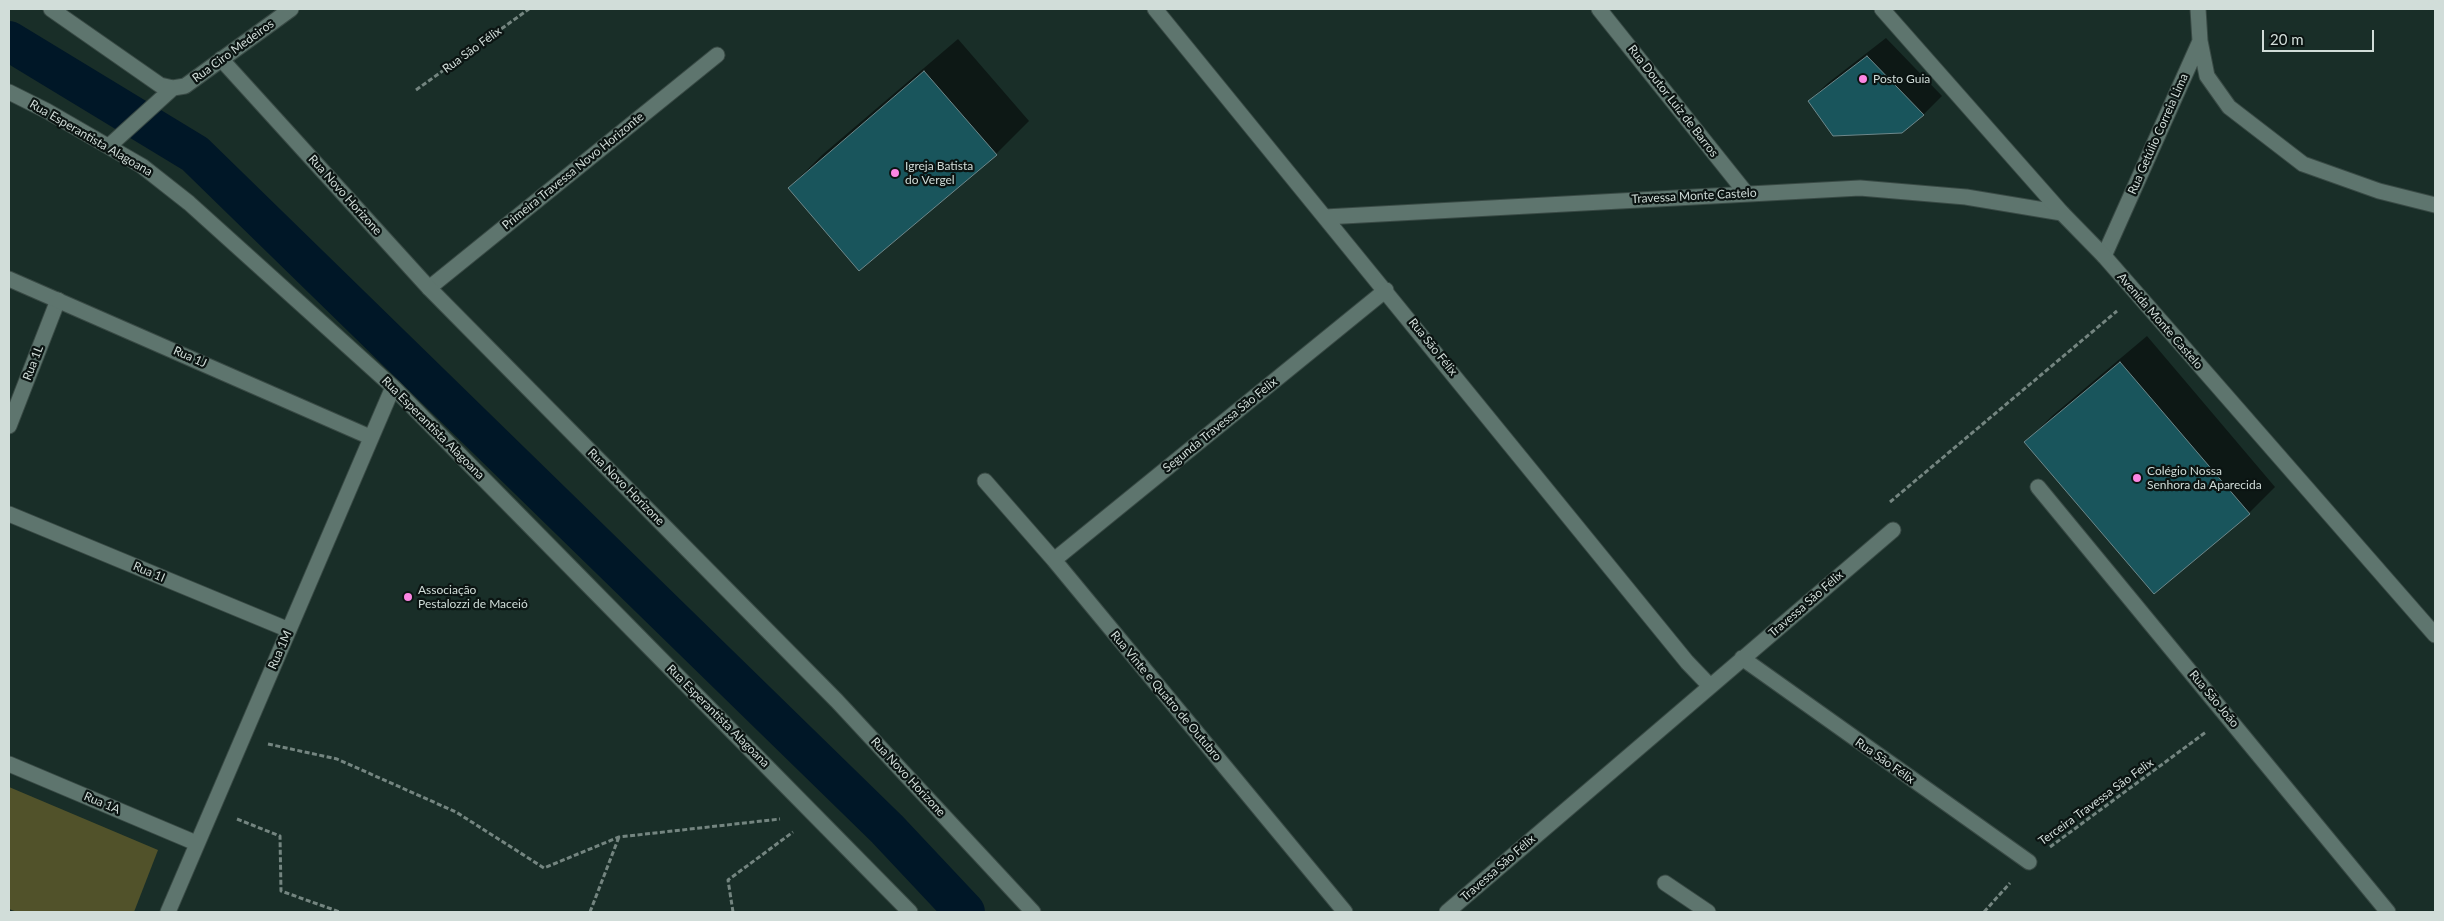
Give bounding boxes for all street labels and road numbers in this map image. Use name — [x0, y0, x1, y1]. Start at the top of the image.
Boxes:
street label: Rua Ciro Medeiros — [189, 17, 277, 85]
street label: Rua São Félix — [440, 24, 504, 76]
street label: Rua Doutor Luiz de Barros — [1625, 42, 1721, 160]
street label: Rua Getúlio Correia Lima — [2125, 71, 2191, 197]
street label: Rua Esperantista Alagoana — [27, 97, 155, 179]
street label: Primeira Travessa Novo Horizonte — [499, 109, 647, 233]
street label: Rua Novo Horizone — [305, 152, 385, 238]
street label: Travessa Monte Castelo — [1631, 186, 1757, 206]
street label: Avenida Monte Castelo — [2114, 270, 2206, 372]
street label: Rua São Félix — [1406, 315, 1460, 379]
street label: Rua 1J — [171, 343, 209, 371]
street label: Rua 1L — [20, 344, 46, 382]
street label: Rua Esperantista Alagoana — [379, 374, 487, 482]
street label: Segunda Travessa São Felix — [1160, 375, 1280, 475]
street label: Rua Novo Horizone — [585, 446, 667, 528]
street label: Rua 1I — [131, 559, 167, 585]
street label: Travessa São Félix — [1766, 568, 1846, 640]
street label: Rua 1M — [265, 628, 295, 672]
street label: Rua Vinte e Quatro de Outubro — [1107, 628, 1225, 764]
street label: Rua Esperantista Alagoana — [664, 662, 772, 770]
street label: Rua São João — [2186, 668, 2242, 730]
street label: Rua Novo Horizone — [868, 735, 948, 819]
street label: Rua São Félix — [1852, 735, 1918, 787]
street label: Terceira Travessa São Felix — [2036, 755, 2156, 849]
street label: Rua 1A — [82, 789, 122, 817]
street label: Travessa São Félix — [1458, 832, 1538, 904]

